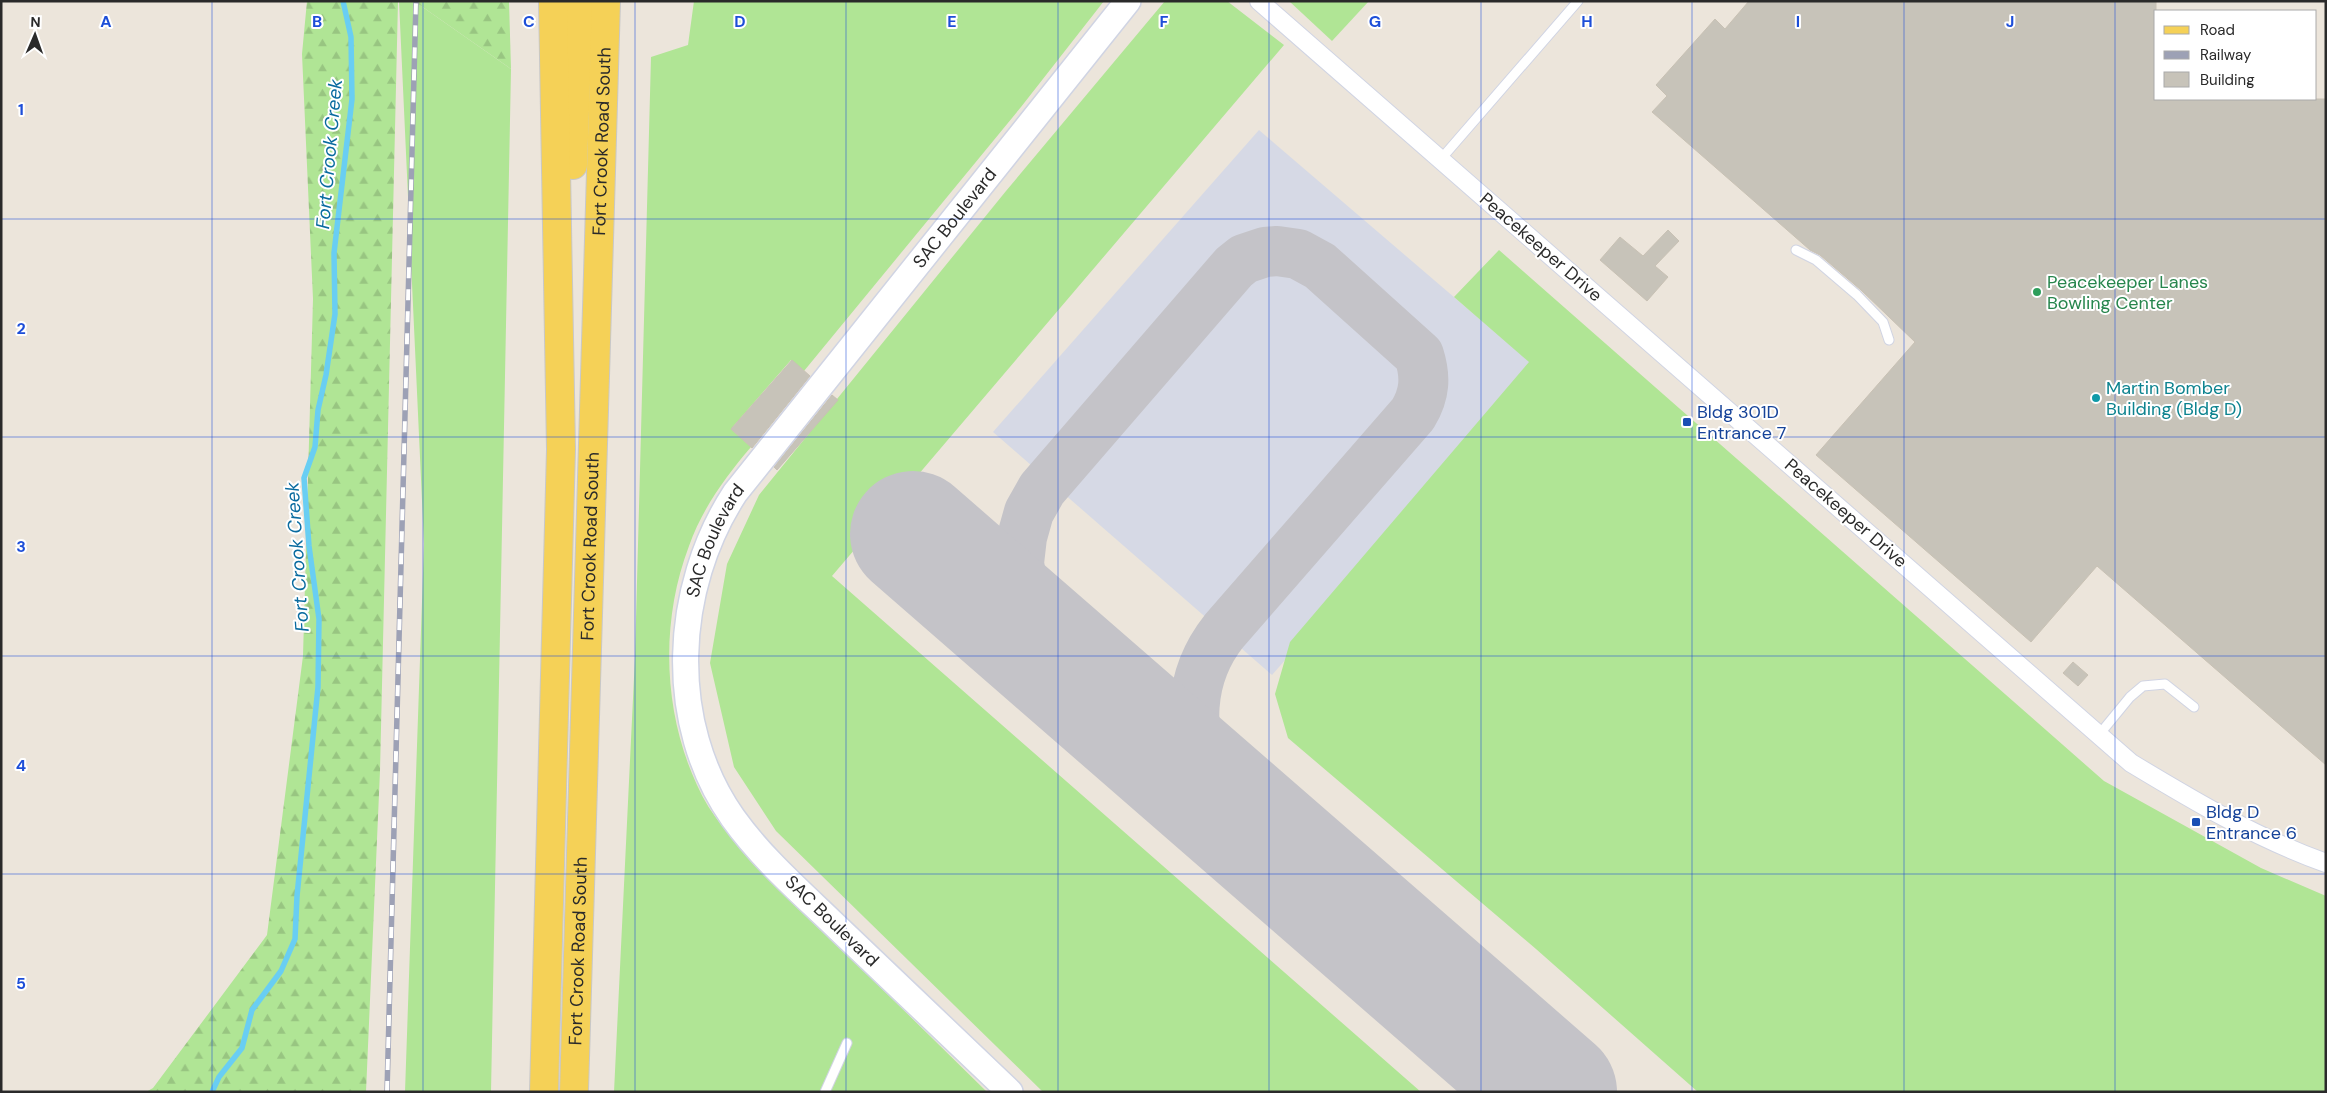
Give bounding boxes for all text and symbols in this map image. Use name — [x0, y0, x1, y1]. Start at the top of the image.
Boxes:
north arrow — [10, 10, 60, 60]
legend — [2154, 10, 2317, 100]
text: A — [100, 11, 112, 32]
text: B — [312, 11, 322, 32]
text: C — [523, 11, 535, 32]
text: D — [734, 11, 746, 32]
text: E — [947, 11, 957, 32]
text: F — [1160, 11, 1169, 32]
text: G — [1369, 11, 1381, 32]
text: H — [1581, 11, 1593, 32]
text: I — [1796, 11, 1800, 32]
text: J — [2006, 11, 2014, 32]
text: N — [30, 13, 41, 31]
text: Road — [2200, 20, 2235, 40]
text: Railway — [2200, 45, 2252, 65]
street label: Fort Crook Road South — [587, 47, 617, 236]
text: Building — [2200, 70, 2255, 90]
water label: Fort Crook Creek — [310, 78, 348, 230]
text: 1 — [18, 99, 24, 120]
street label: SAC Boulevard — [907, 163, 1002, 273]
street label: Peacekeeper Drive — [1475, 187, 1607, 307]
place label: Peacekeeper Lanes Bowling Center — [2047, 270, 2208, 315]
marker: Peacekeeper Lanes Bowling Center — [2031, 286, 2043, 298]
text: 2 — [16, 318, 26, 339]
place label: Martin Bomber Building (Bldg D) — [2106, 376, 2242, 421]
marker: Martin Bomber Building (Bldg D) — [2090, 392, 2102, 404]
place label: Bldg 301D Entrance 7 — [1697, 400, 1786, 445]
marker: Bldg 301D Entrance 7 — [1681, 416, 1693, 428]
street label: Fort Crook Road South — [575, 452, 605, 641]
street label: Peacekeeper Drive — [1780, 453, 1912, 573]
street label: SAC Boulevard — [681, 479, 750, 599]
water label: Fort Crook Creek — [279, 481, 315, 633]
text: 3 — [16, 536, 26, 557]
text: 4 — [16, 755, 26, 776]
place label: Bldg D Entrance 6 — [2206, 800, 2297, 845]
marker: Bldg D Entrance 6 — [2190, 816, 2202, 828]
street label: Fort Crook Road South — [563, 856, 593, 1046]
street label: SAC Boulevard — [780, 870, 884, 972]
text: 5 — [16, 973, 26, 994]

